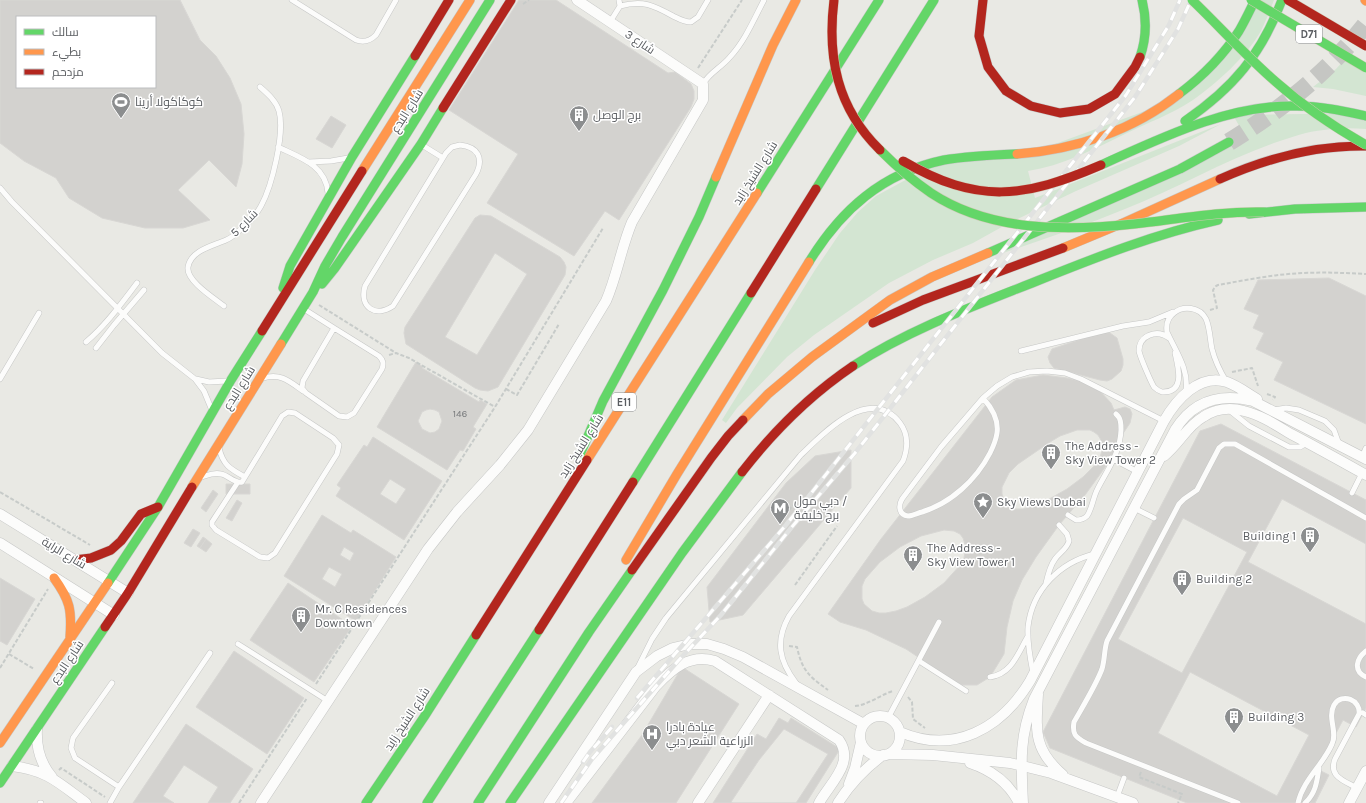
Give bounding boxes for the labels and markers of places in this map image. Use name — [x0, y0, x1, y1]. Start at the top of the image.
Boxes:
sports icon: كوكاكولا أرينا — [110, 91, 132, 119]
place label: كوكاكولا أرينا — [135, 94, 203, 109]
building icon: برج الوصل — [568, 104, 590, 132]
place label: برج الوصل — [593, 108, 641, 123]
place label: The Address - Sky View Tower 2 — [1065, 439, 1156, 467]
building icon: The Address - Sky View Tower 2 — [1040, 442, 1062, 470]
place icon: Sky Views Dubai — [972, 491, 994, 519]
place label: دبي مول / برج خليفة — [794, 494, 847, 523]
place label: Sky Views Dubai — [997, 495, 1086, 509]
metro station icon: دبي مول / برج خليفة — [769, 497, 791, 525]
building icon: Building 1 — [1299, 525, 1321, 553]
place label: Building 1 — [1243, 529, 1296, 543]
place label: The Address - Sky View Tower 1 — [927, 541, 1015, 569]
building icon: The Address - Sky View Tower 1 — [902, 544, 924, 572]
building icon: Building 2 — [1171, 568, 1193, 596]
place label: Building 2 — [1196, 572, 1252, 586]
place label: Mr. C Residences Downtown — [315, 602, 407, 630]
building icon: Mr. C Residences Downtown — [290, 605, 312, 633]
building icon: Building 3 — [1223, 706, 1245, 734]
place label: Building 3 — [1248, 710, 1304, 724]
place label: عيادة بادرا الزراعية الشعر دبي — [666, 720, 753, 751]
hospital icon: عيادة بادرا الزراعية الشعر دبي — [641, 723, 663, 751]

